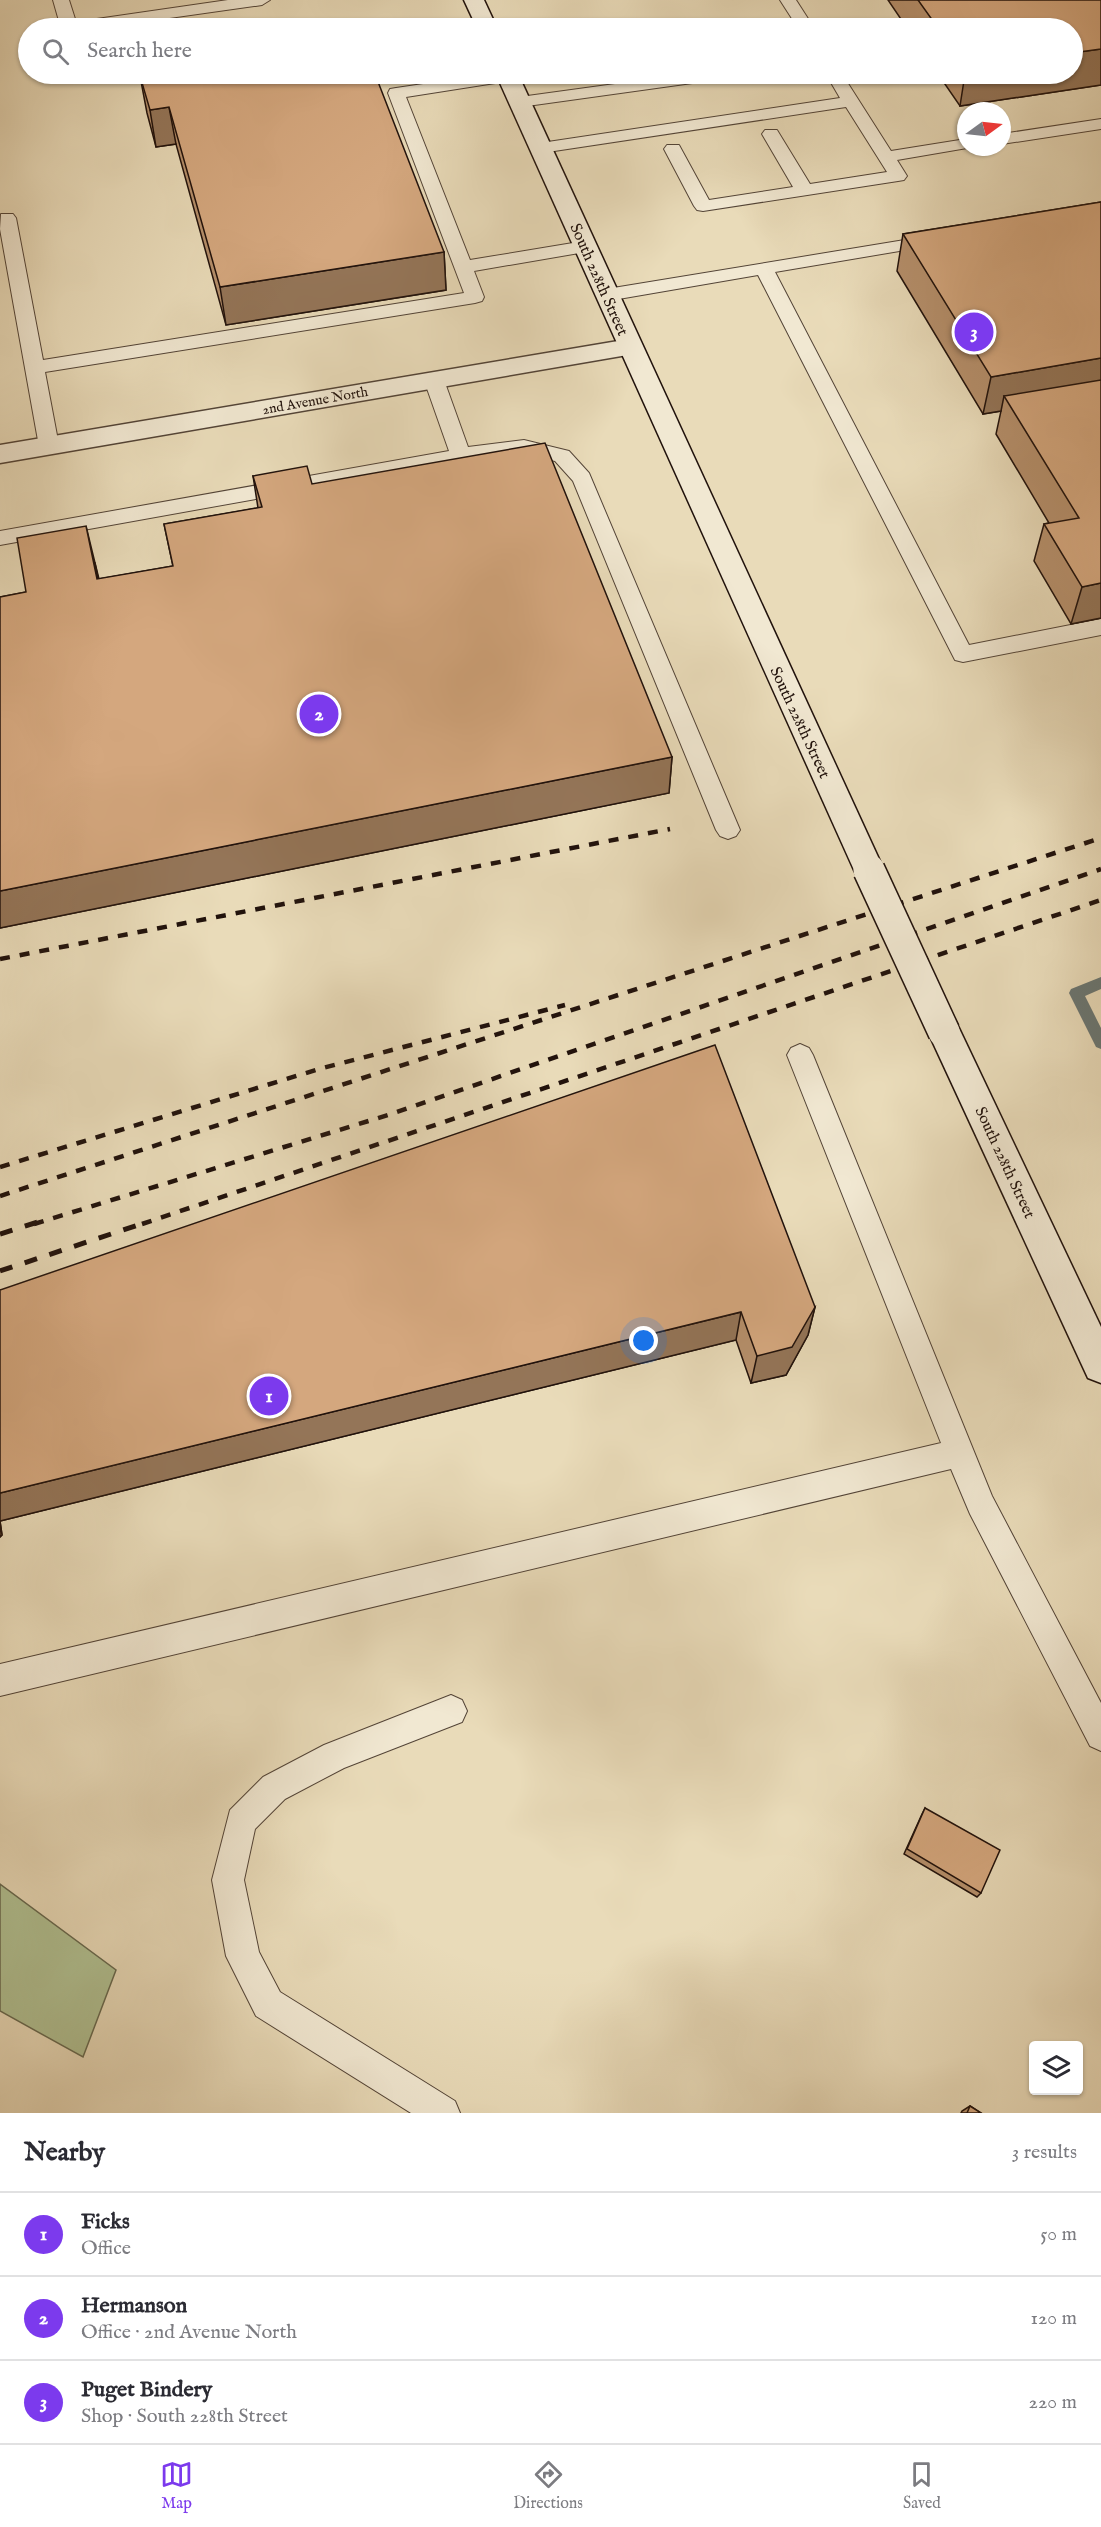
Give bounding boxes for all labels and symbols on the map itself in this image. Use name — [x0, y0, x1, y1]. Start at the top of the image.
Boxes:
north arrow — [957, 102, 1011, 156]
street label: South 228th Street — [564, 220, 632, 340]
pin: 3 — [954, 310, 994, 354]
street label: 2nd Avenue North — [261, 383, 370, 419]
street label: South 228th Street — [765, 664, 834, 782]
pin: 2 — [300, 692, 338, 736]
street label: South 228th Street — [970, 1104, 1039, 1222]
your location — [629, 1326, 658, 1355]
pin: 1 — [250, 1374, 288, 1418]

